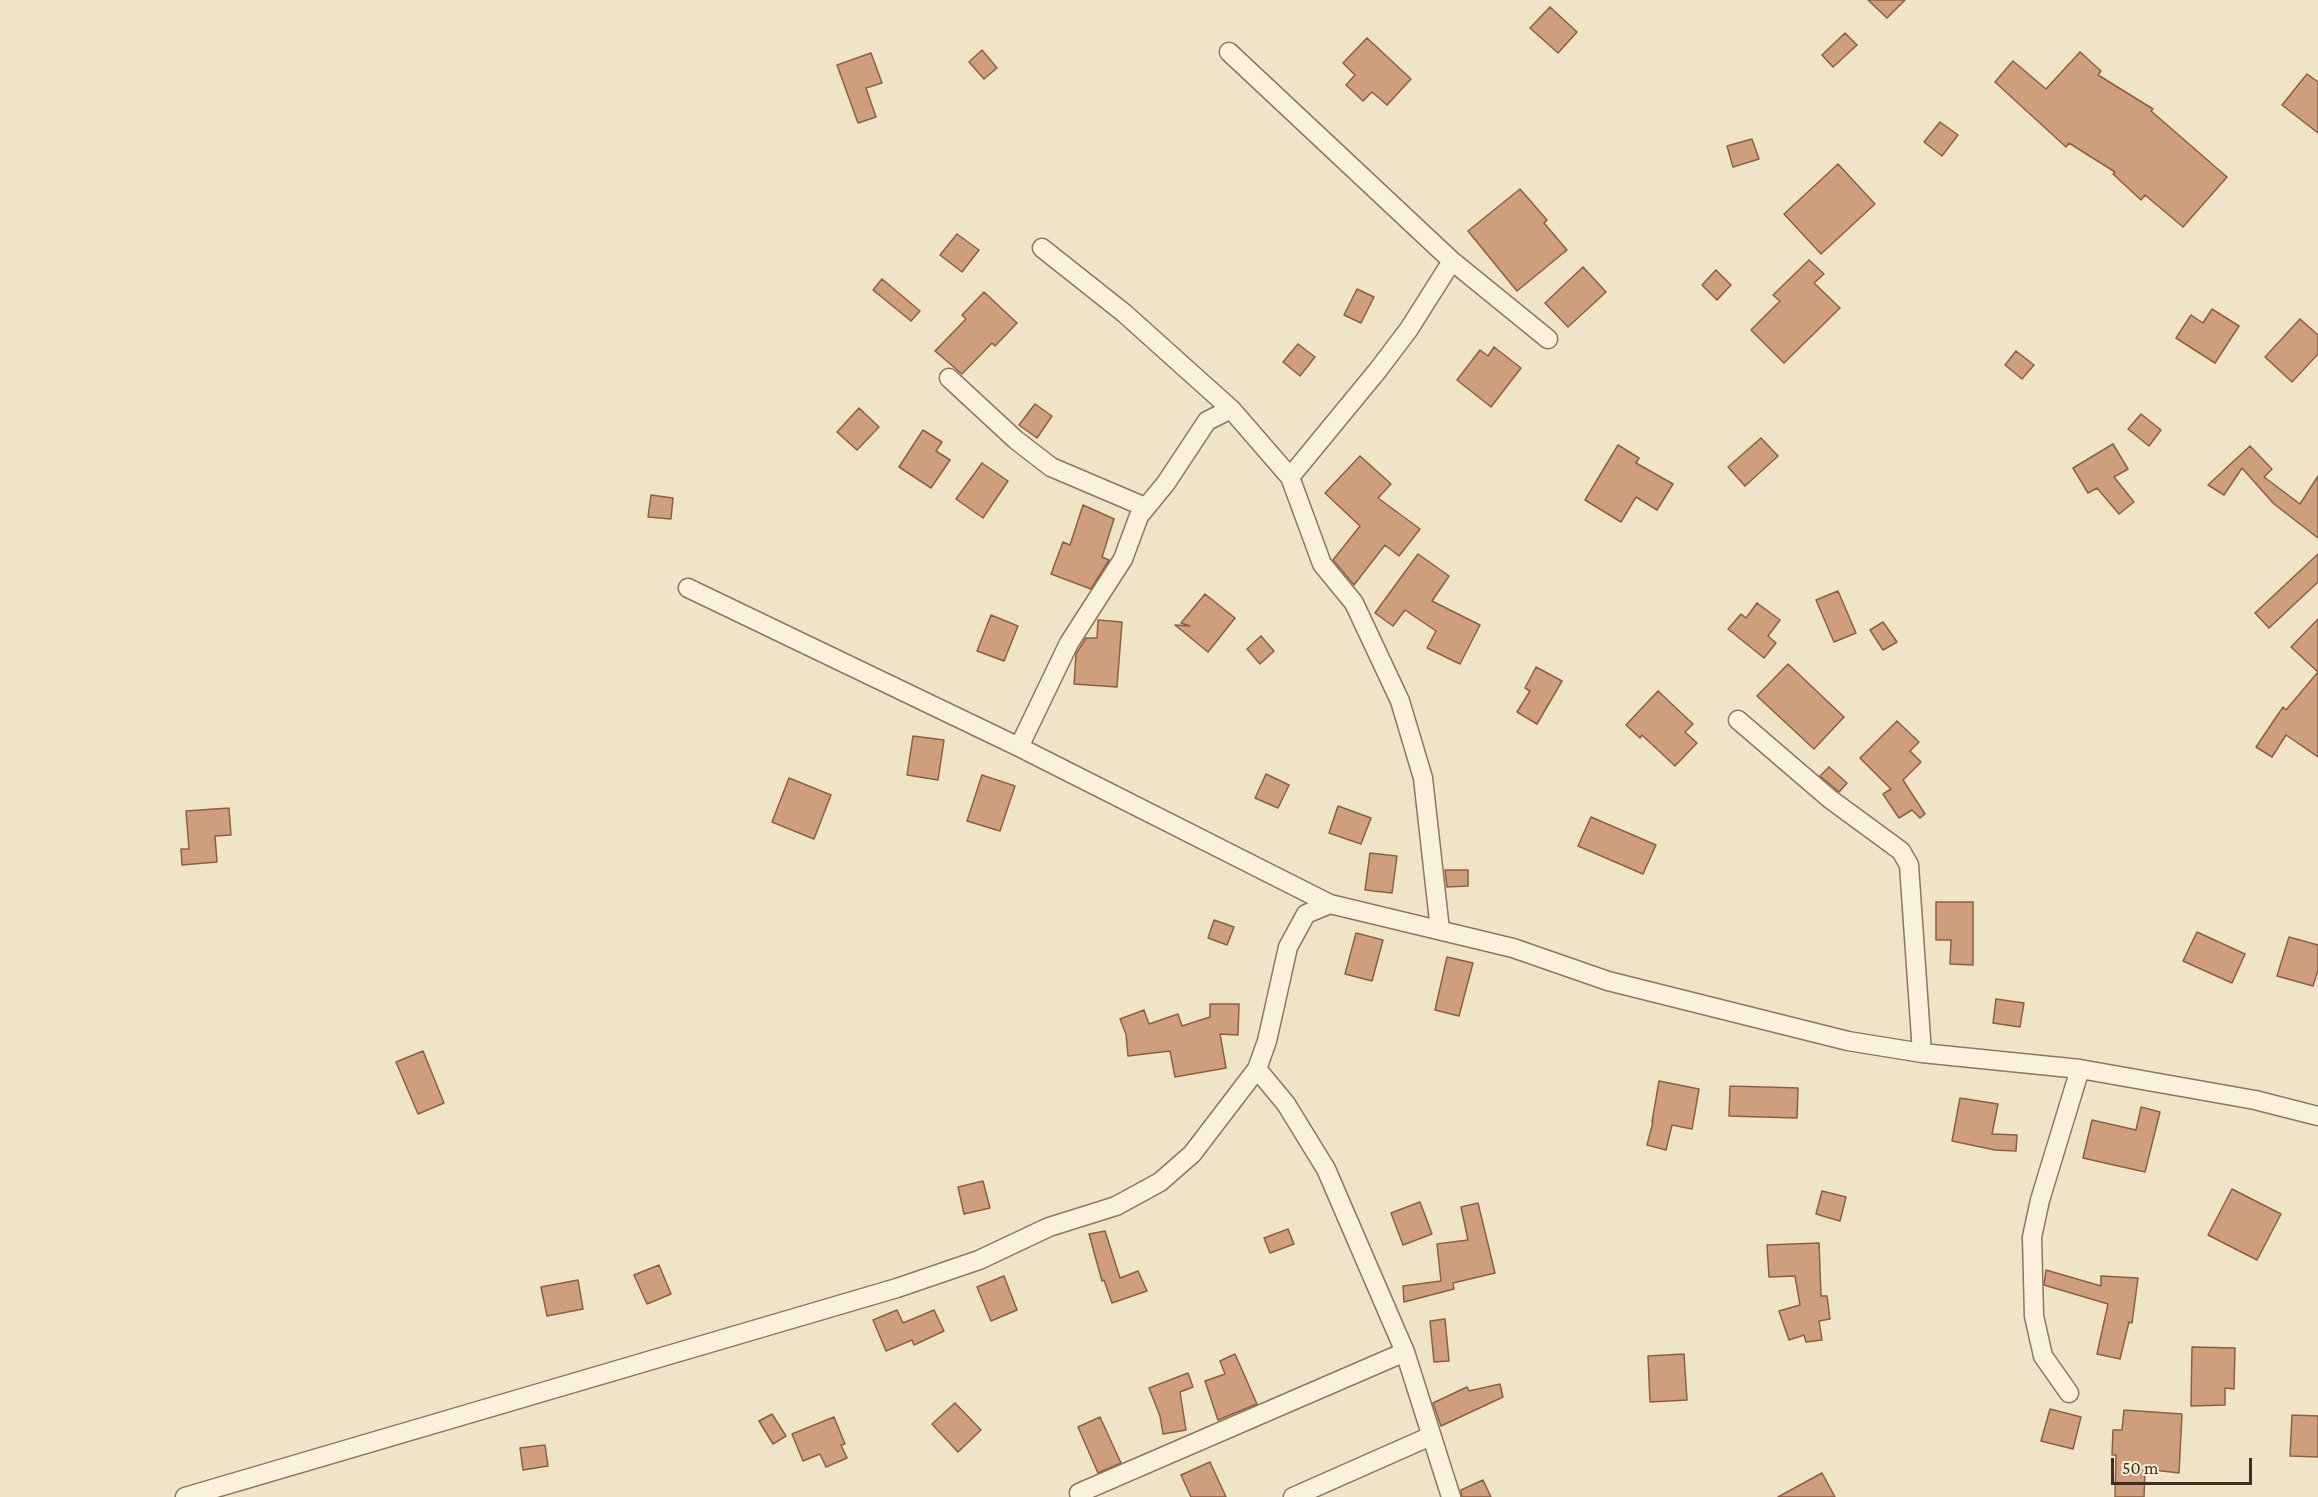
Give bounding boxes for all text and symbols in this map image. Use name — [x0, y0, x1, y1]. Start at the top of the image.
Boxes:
scale bar — [2114, 1446, 2255, 1484]
text: 50 m — [2122, 1458, 2159, 1478]

